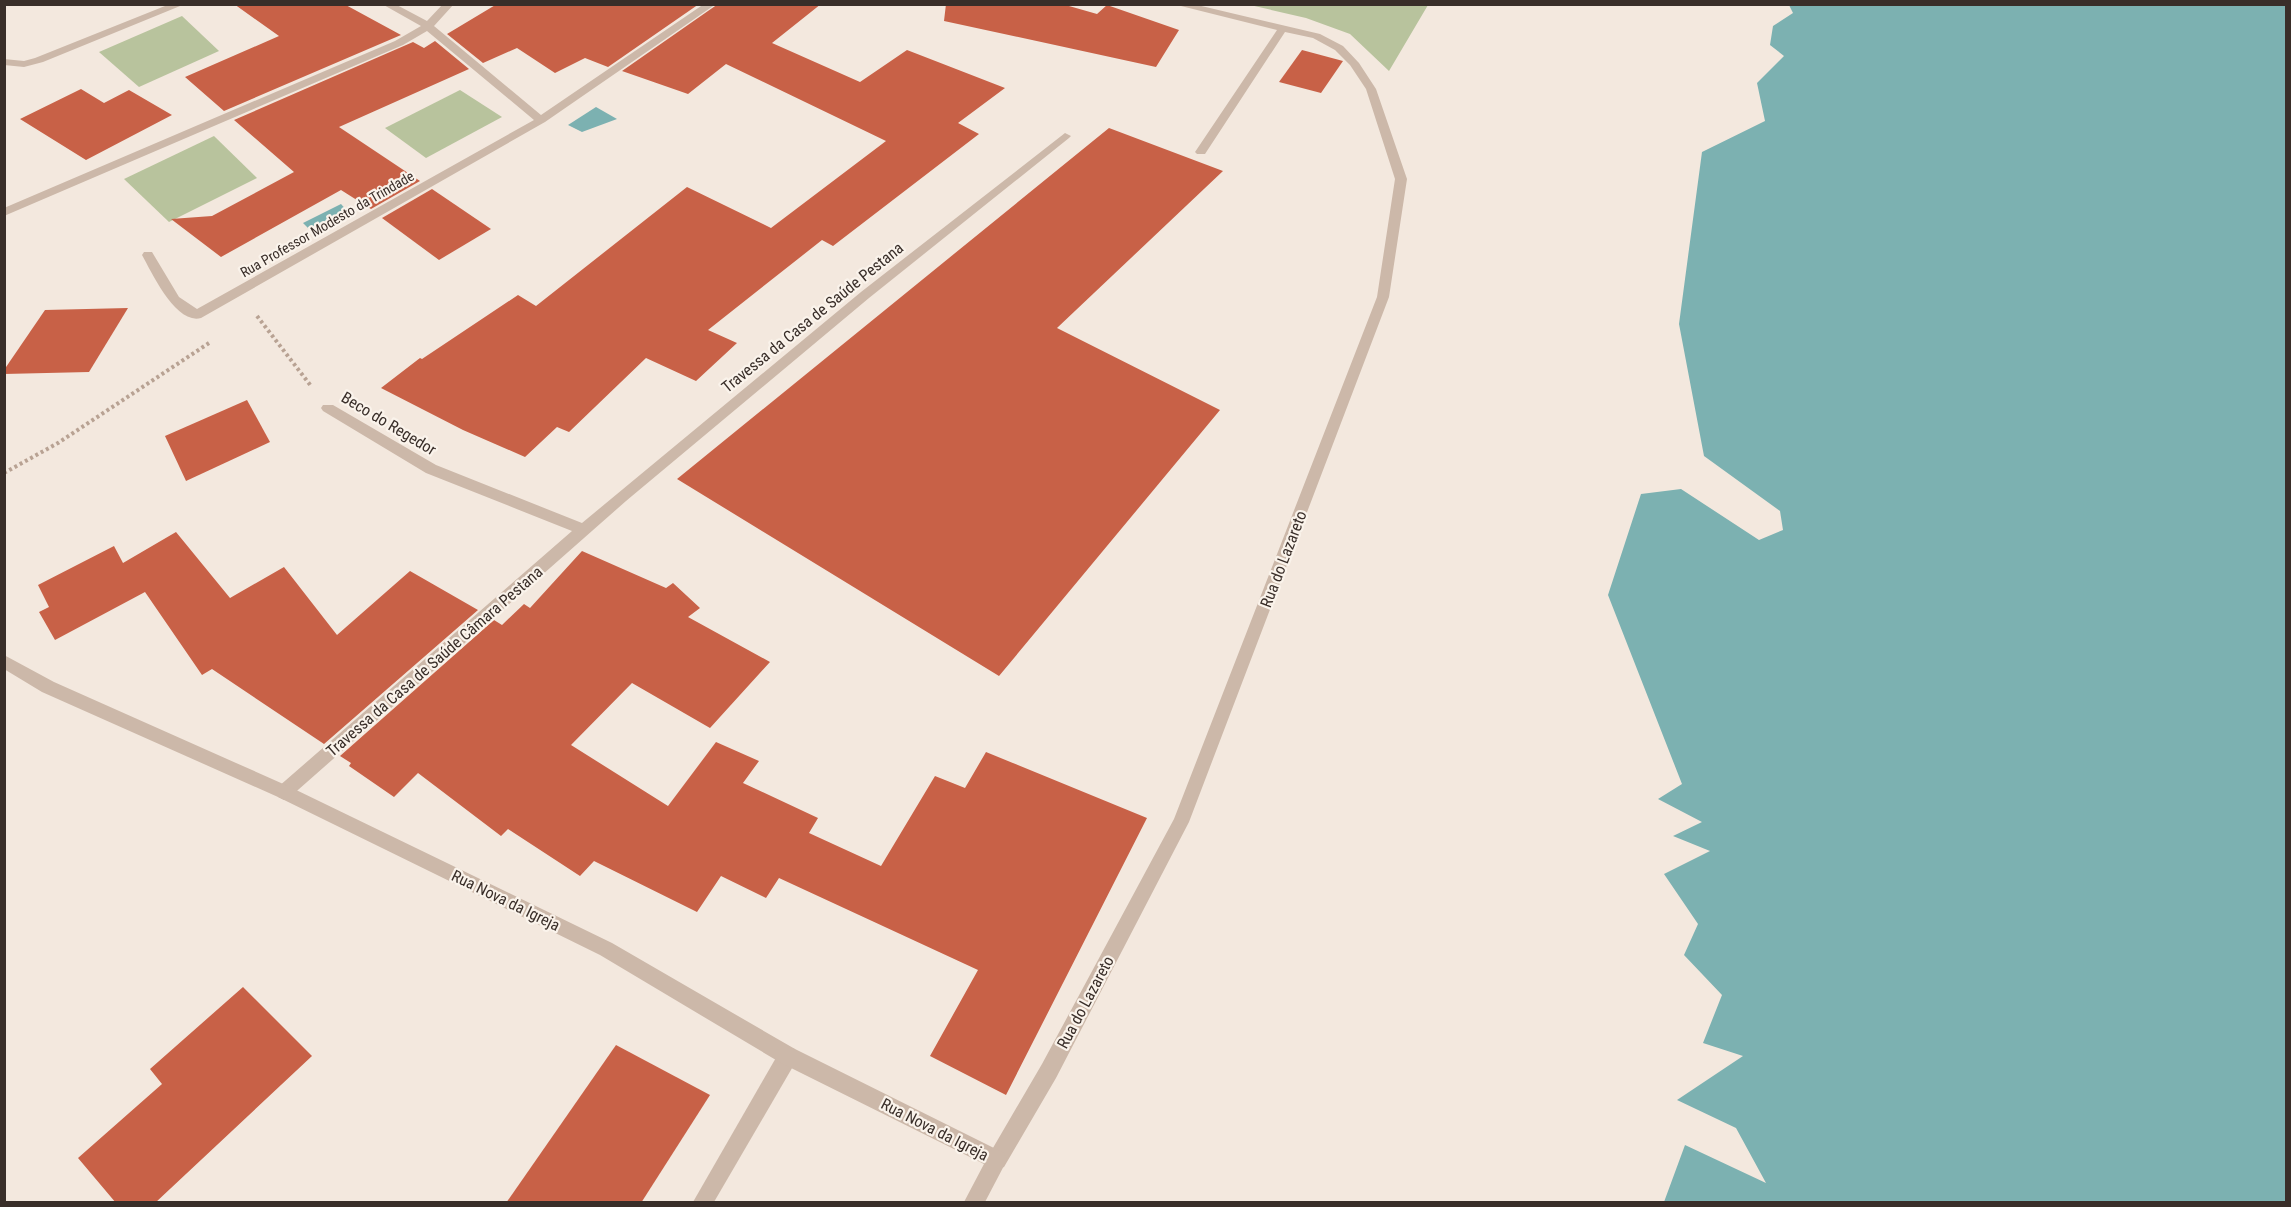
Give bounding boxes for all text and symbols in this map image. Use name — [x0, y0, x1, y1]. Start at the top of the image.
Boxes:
street label: Rua Professor Modesto da Trindade — [237, 167, 417, 280]
street label: Travessa da Casa de Saúde Pestana — [718, 238, 907, 396]
street label: Beco do Regedor — [338, 388, 440, 459]
street label: Rua do Lazareto — [1256, 508, 1311, 610]
street label: Travessa da Casa de Saúde Câmara Pestana — [322, 562, 546, 760]
street label: Rua Nova da Igreja — [449, 866, 563, 935]
street label: Rua do Lazareto — [1053, 953, 1118, 1052]
street label: Rua Nova da Igreja — [878, 1094, 992, 1165]

